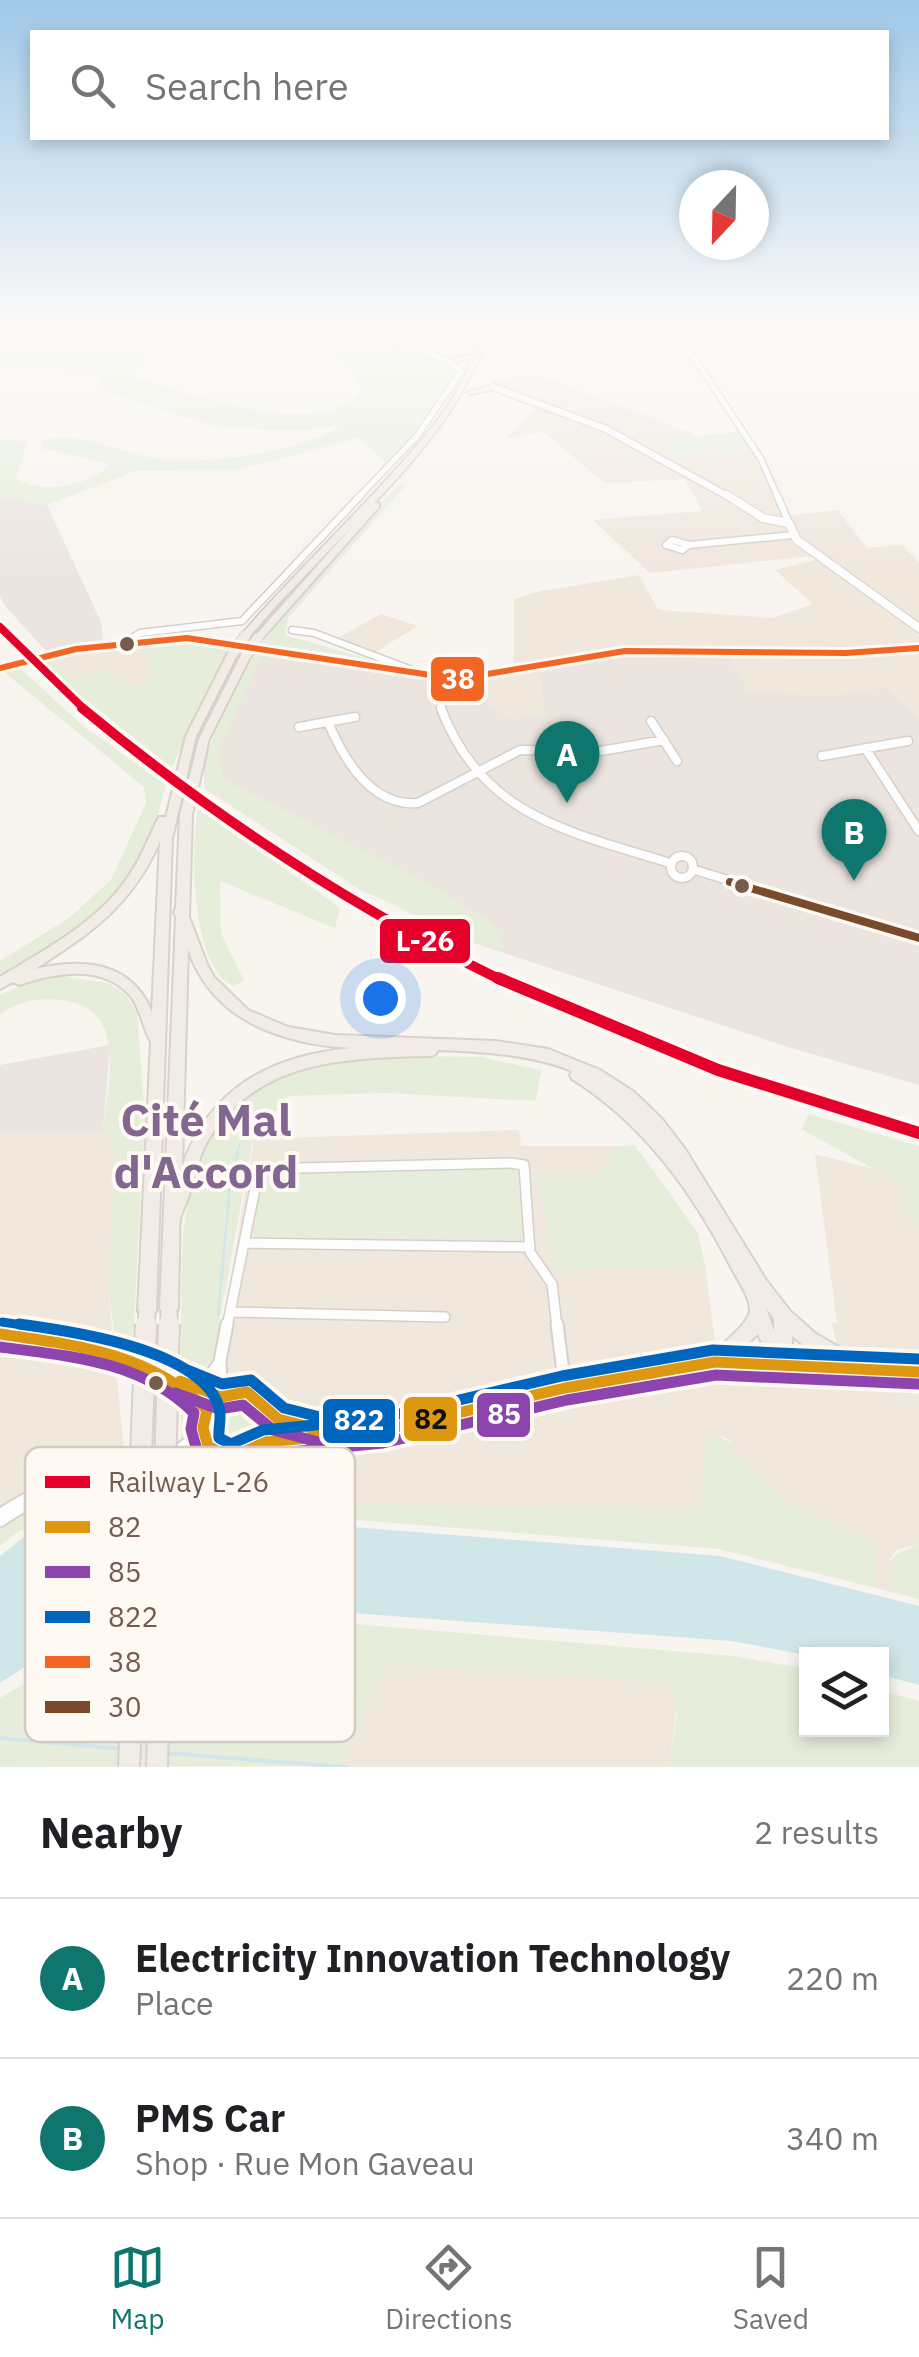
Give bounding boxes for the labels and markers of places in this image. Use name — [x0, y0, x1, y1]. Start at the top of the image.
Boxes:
unlabelled marker — [117, 634, 137, 654]
pin: A — [534, 720, 600, 803]
pin: B — [822, 798, 886, 881]
unlabelled marker — [732, 876, 752, 896]
unlabelled marker — [146, 1373, 166, 1393]

